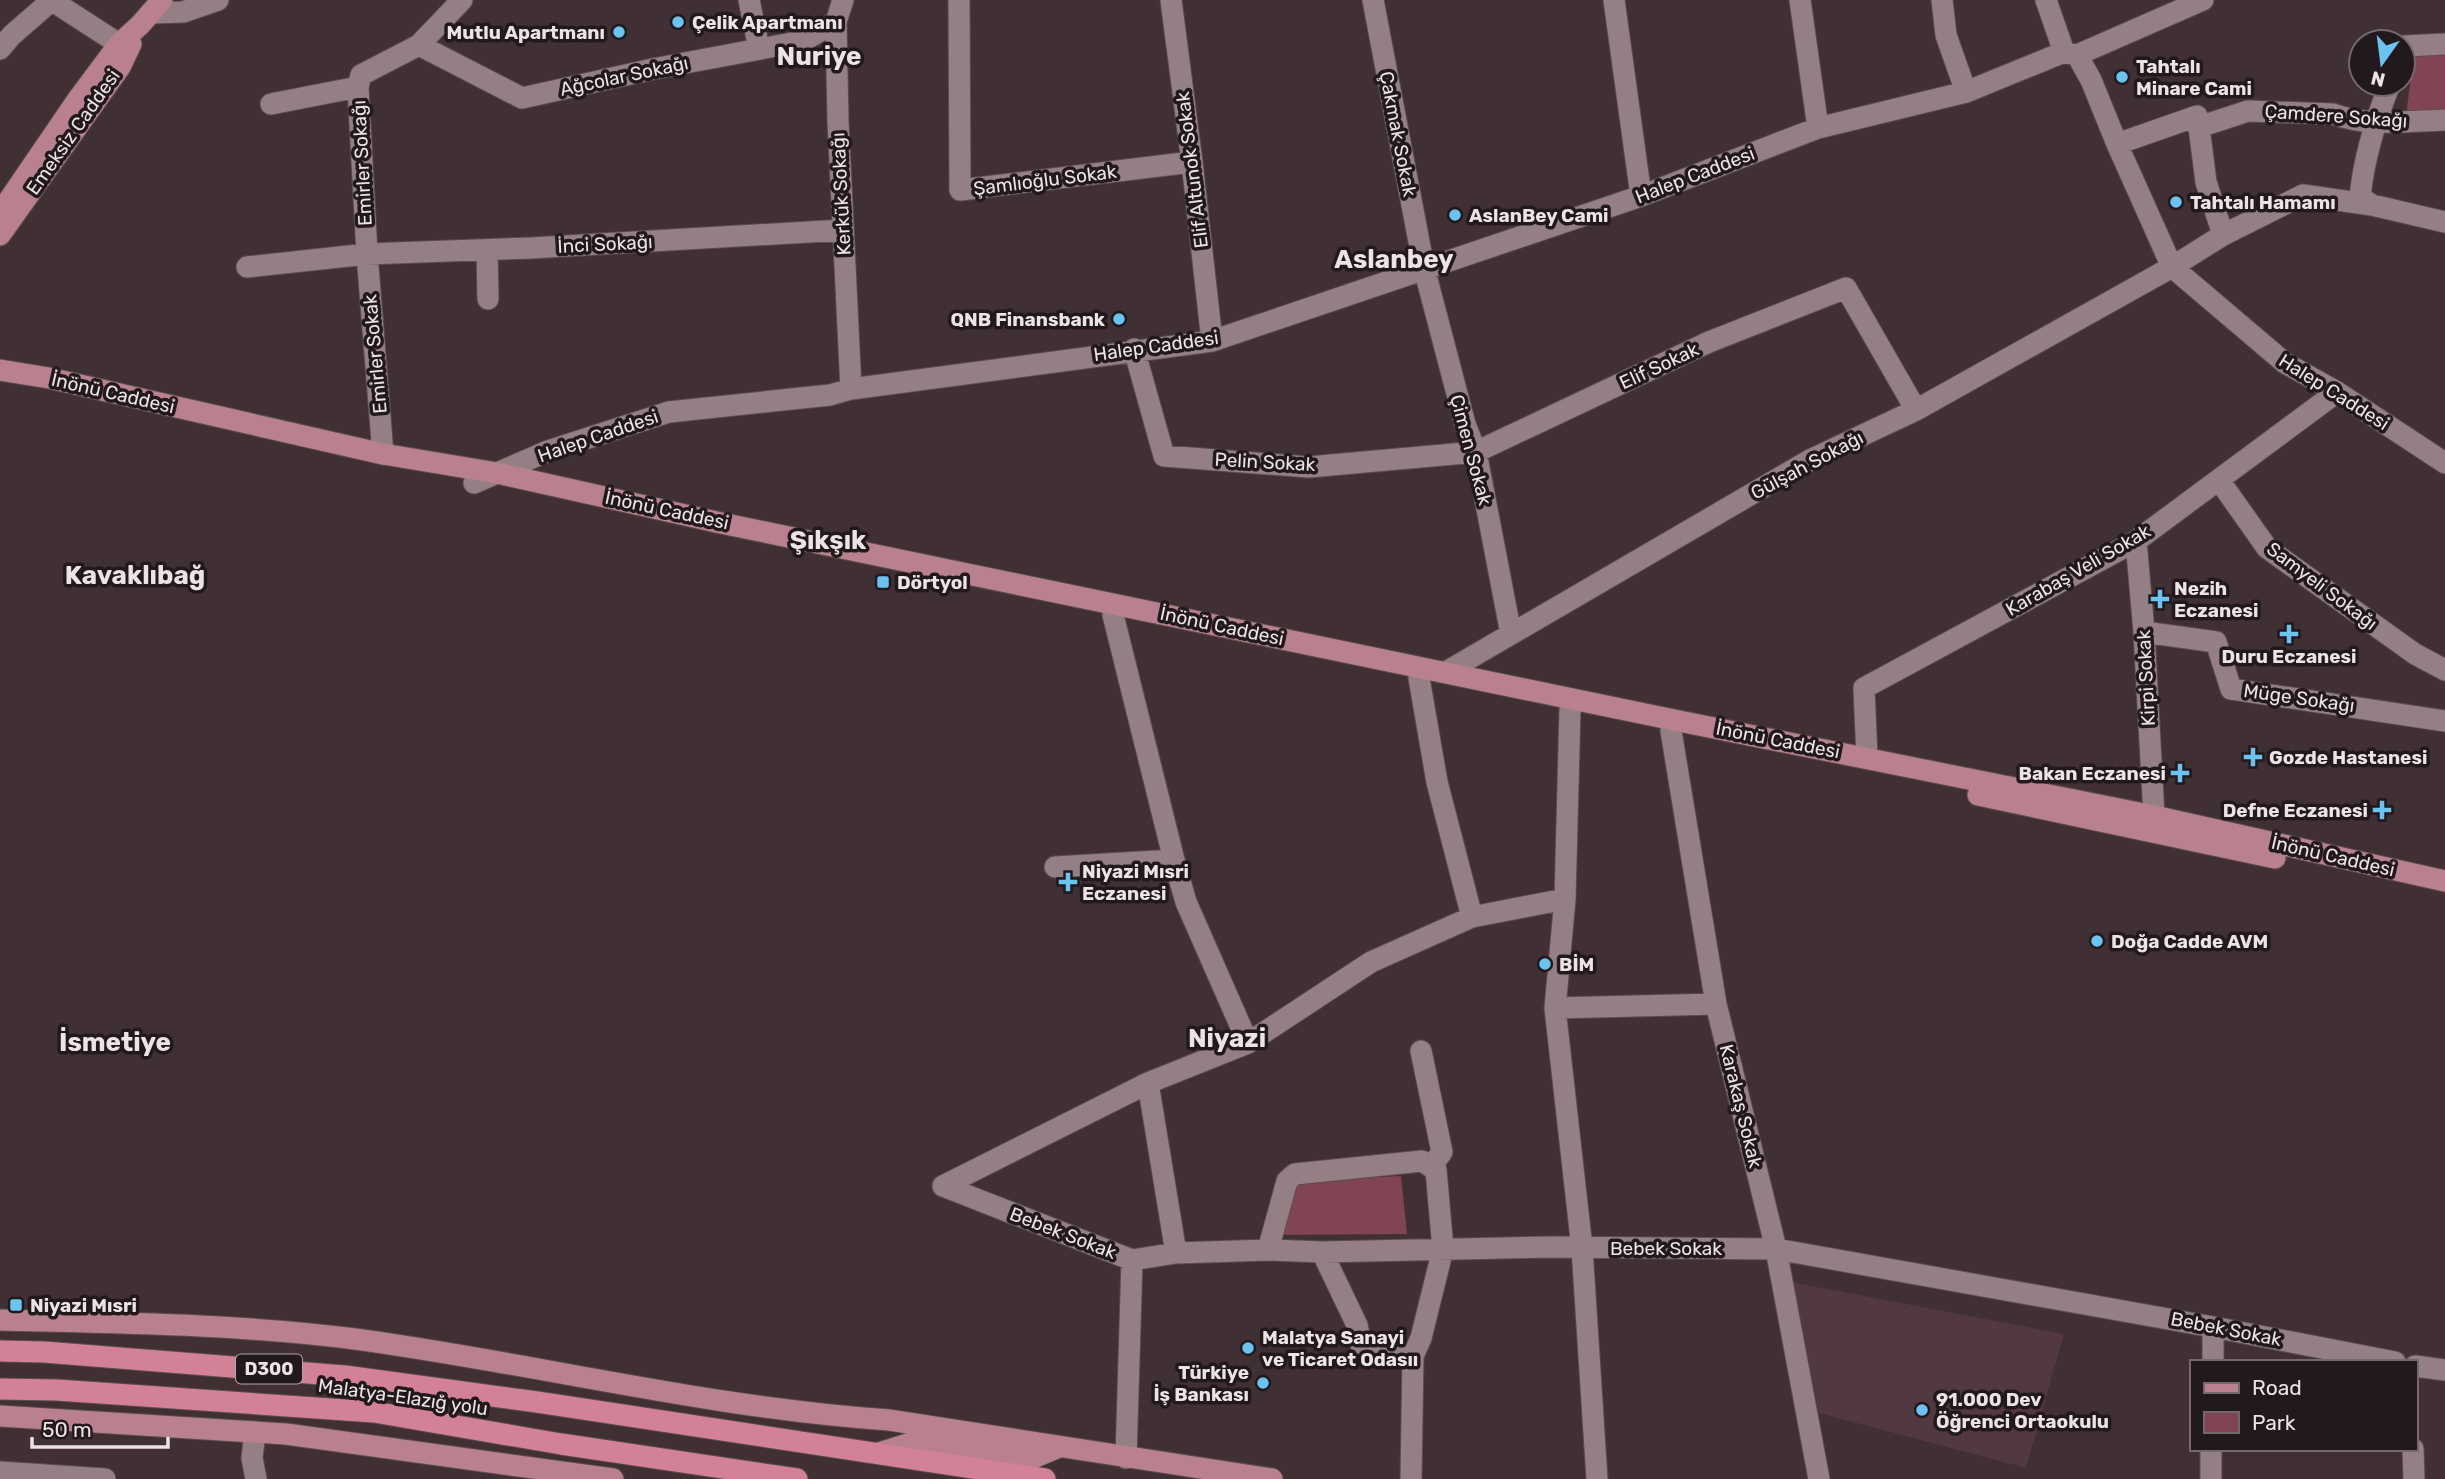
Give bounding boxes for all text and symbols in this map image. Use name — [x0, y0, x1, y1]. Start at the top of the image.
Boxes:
place label: Çelik Apartmanı — [692, 11, 843, 34]
marker: Çelik Apartmanı — [670, 14, 686, 30]
place label: Mutlu Apartmanı — [446, 21, 605, 44]
marker: Mutlu Apartmanı — [611, 24, 627, 40]
north arrow — [2347, 28, 2417, 98]
district label: Nuriye — [776, 41, 862, 72]
street label: Ağcolar Sokağı — [558, 51, 690, 101]
place label: Tahtalı Minare Cami — [2136, 55, 2252, 100]
street label: Emeksiz Caddesi — [21, 65, 125, 199]
text: N — [2369, 66, 2387, 92]
street label: Çakmak Sokak — [1375, 69, 1421, 199]
marker: Tahtalı Minare Cami — [2114, 69, 2130, 85]
street label: Elif Altunok Sokak — [1171, 90, 1213, 249]
street label: Emirler Sokağı — [347, 100, 377, 226]
street label: Çamdere Sokağı — [2264, 100, 2408, 132]
street label: Kerkük Sokağı — [826, 132, 856, 256]
street label: Halep Caddesi — [1632, 142, 1758, 208]
street label: Şamlıoğlu Sokak — [972, 160, 1118, 200]
place label: Tahtalı Hamamı — [2190, 191, 2336, 214]
marker: Tahtalı Hamamı — [2168, 194, 2184, 210]
place label: AslanBey Cami — [1469, 204, 1609, 227]
marker: AslanBey Cami — [1447, 207, 1463, 223]
street label: İnci Sokağı — [557, 230, 653, 258]
district label: Aslanbey — [1334, 244, 1454, 275]
street label: Emirler Sokak — [358, 293, 392, 415]
place label: QNB Finansbank — [951, 308, 1105, 331]
marker: QNB Finansbank — [1111, 311, 1127, 327]
street label: Halep Caddesi — [1092, 326, 1220, 366]
street label: Elif Sokak — [1616, 338, 1703, 394]
street label: Halep Caddesi — [2274, 349, 2394, 435]
street label: İnönü Caddesi — [49, 368, 177, 418]
street label: Çimen Sokak — [1445, 392, 1497, 508]
street label: Halep Caddesi — [535, 405, 661, 467]
street label: Gülşah Sokağı — [1747, 426, 1867, 504]
street label: Pelin Sokak — [1214, 448, 1316, 476]
street label: İnönü Caddesi — [603, 486, 731, 534]
street label: Karabaş Veli Sokak — [2001, 519, 2155, 621]
district label: Şıkşık — [790, 525, 867, 556]
street label: Samyeli Sokağı — [2262, 537, 2382, 635]
district label: Kavaklıbağ — [65, 560, 205, 591]
place label: Dörtyol — [897, 571, 968, 594]
marker: Dörtyol — [875, 574, 891, 590]
place label: Nezih Eczanesi — [2174, 577, 2258, 622]
marker: Nezih Eczanesi — [2152, 591, 2168, 607]
street label: İnönü Caddesi — [1158, 602, 1286, 650]
marker: Duru Eczanesi — [2281, 626, 2297, 642]
street label: Kirpi Sokak — [2132, 629, 2160, 727]
place label: Duru Eczanesi — [2221, 645, 2357, 668]
street label: Müge Sokağı — [2242, 679, 2356, 717]
street label: İnönü Caddesi — [1714, 717, 1842, 763]
place label: Gozde Hastanesi — [2269, 746, 2427, 769]
marker: Gozde Hastanesi — [2243, 747, 2263, 767]
place label: Bakan Eczanesi — [2019, 762, 2166, 785]
marker: Bakan Eczanesi — [2172, 765, 2188, 781]
place label: Defne Eczanesi — [2223, 799, 2368, 822]
marker: Defne Eczanesi — [2374, 802, 2390, 818]
street label: İnönü Caddesi — [2269, 831, 2397, 881]
place label: Niyazi Mısri Eczanesi — [1082, 860, 1189, 905]
marker: Niyazi Mısri Eczanesi — [1060, 874, 1076, 890]
place label: Doğa Cadde AVM — [2111, 930, 2268, 953]
marker: Doğa Cadde AVM — [2089, 933, 2105, 949]
place label: BİM — [1559, 953, 1594, 976]
marker: BİM — [1537, 956, 1553, 972]
district label: Niyazi — [1188, 1023, 1266, 1054]
district label: İsmetiye — [59, 1027, 171, 1058]
street label: Karakaş Sokak — [1715, 1042, 1767, 1170]
street label: Bebek Sokak — [1007, 1202, 1120, 1264]
street label: Bebek Sokak — [1610, 1237, 1722, 1260]
place label: Niyazi Mısri — [30, 1294, 137, 1317]
marker: Niyazi Mısri — [8, 1297, 24, 1313]
street label: Bebek Sokak — [2169, 1307, 2283, 1351]
place label: Malatya Sanayi ve Ticaret Odasıı — [1262, 1326, 1418, 1371]
marker: Malatya Sanayi ve Ticaret Odasıı — [1240, 1340, 1256, 1356]
road number: D300 — [236, 1354, 302, 1384]
legend — [2190, 1360, 2417, 1451]
place label: Türkiye İş Bankası — [1153, 1361, 1249, 1406]
street label: Malatya-Elazığ yolu — [317, 1374, 489, 1420]
marker: Türkiye İş Bankası — [1255, 1375, 1271, 1391]
text: Road — [2252, 1375, 2302, 1400]
place label: 91.000 Dev Öğrenci Ortaokulu — [1936, 1388, 2109, 1433]
marker: 91.000 Dev Öğrenci Ortaokulu — [1914, 1402, 1930, 1418]
scale bar — [32, 1406, 168, 1450]
text: Park — [2252, 1410, 2296, 1435]
text: 50 m — [42, 1417, 92, 1442]

